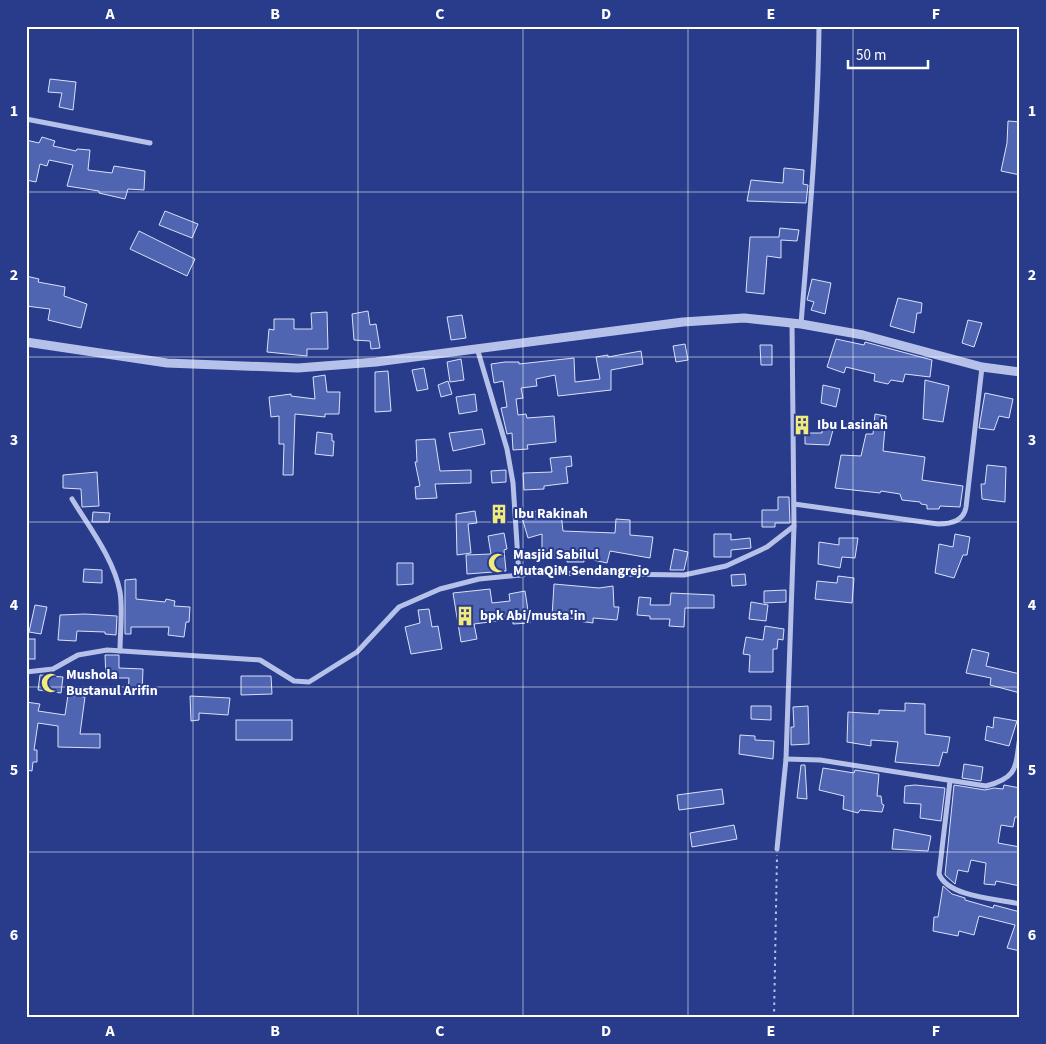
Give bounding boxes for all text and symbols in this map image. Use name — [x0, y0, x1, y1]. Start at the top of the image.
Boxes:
text: A — [104, 3, 115, 25]
text: B — [270, 3, 280, 25]
text: C — [435, 3, 445, 25]
text: D — [601, 3, 611, 25]
text: E — [767, 3, 775, 25]
text: F — [932, 3, 940, 25]
scale bar — [848, 38, 928, 70]
text: 50 m — [856, 45, 886, 66]
text: 1 — [10, 100, 18, 122]
text: 1 — [1028, 100, 1036, 122]
text: 2 — [10, 264, 18, 286]
text: 2 — [1028, 264, 1036, 286]
building icon: Ibu Lasinah — [791, 414, 813, 436]
place label: Ibu Lasinah — [817, 415, 888, 435]
text: 3 — [10, 429, 18, 451]
text: 3 — [1028, 429, 1036, 451]
building icon: Ibu Rakinah — [488, 503, 510, 525]
place label: Ibu Rakinah — [514, 504, 588, 524]
place label: Masjid Sabilul MutaQiM Sendangrejo — [513, 545, 649, 581]
mosque icon: Masjid Sabilul MutaQiM Sendangrejo — [487, 552, 509, 574]
text: 4 — [10, 594, 19, 616]
text: 4 — [1028, 594, 1037, 616]
building icon: bpk Abi/musta'in — [454, 605, 476, 627]
place label: bpk Abi/musta'in — [480, 606, 586, 626]
place label: Mushola Bustanul Arifin — [66, 665, 158, 701]
mosque icon: Mushola Bustanul Arifin — [40, 672, 62, 694]
text: 5 — [10, 759, 18, 781]
text: 5 — [1028, 759, 1036, 781]
text: 6 — [10, 924, 18, 946]
text: 6 — [1028, 924, 1036, 946]
text: A — [104, 1020, 115, 1042]
text: B — [270, 1020, 280, 1042]
text: C — [435, 1020, 445, 1042]
text: D — [601, 1020, 611, 1042]
text: E — [767, 1020, 775, 1042]
text: F — [932, 1020, 940, 1042]

